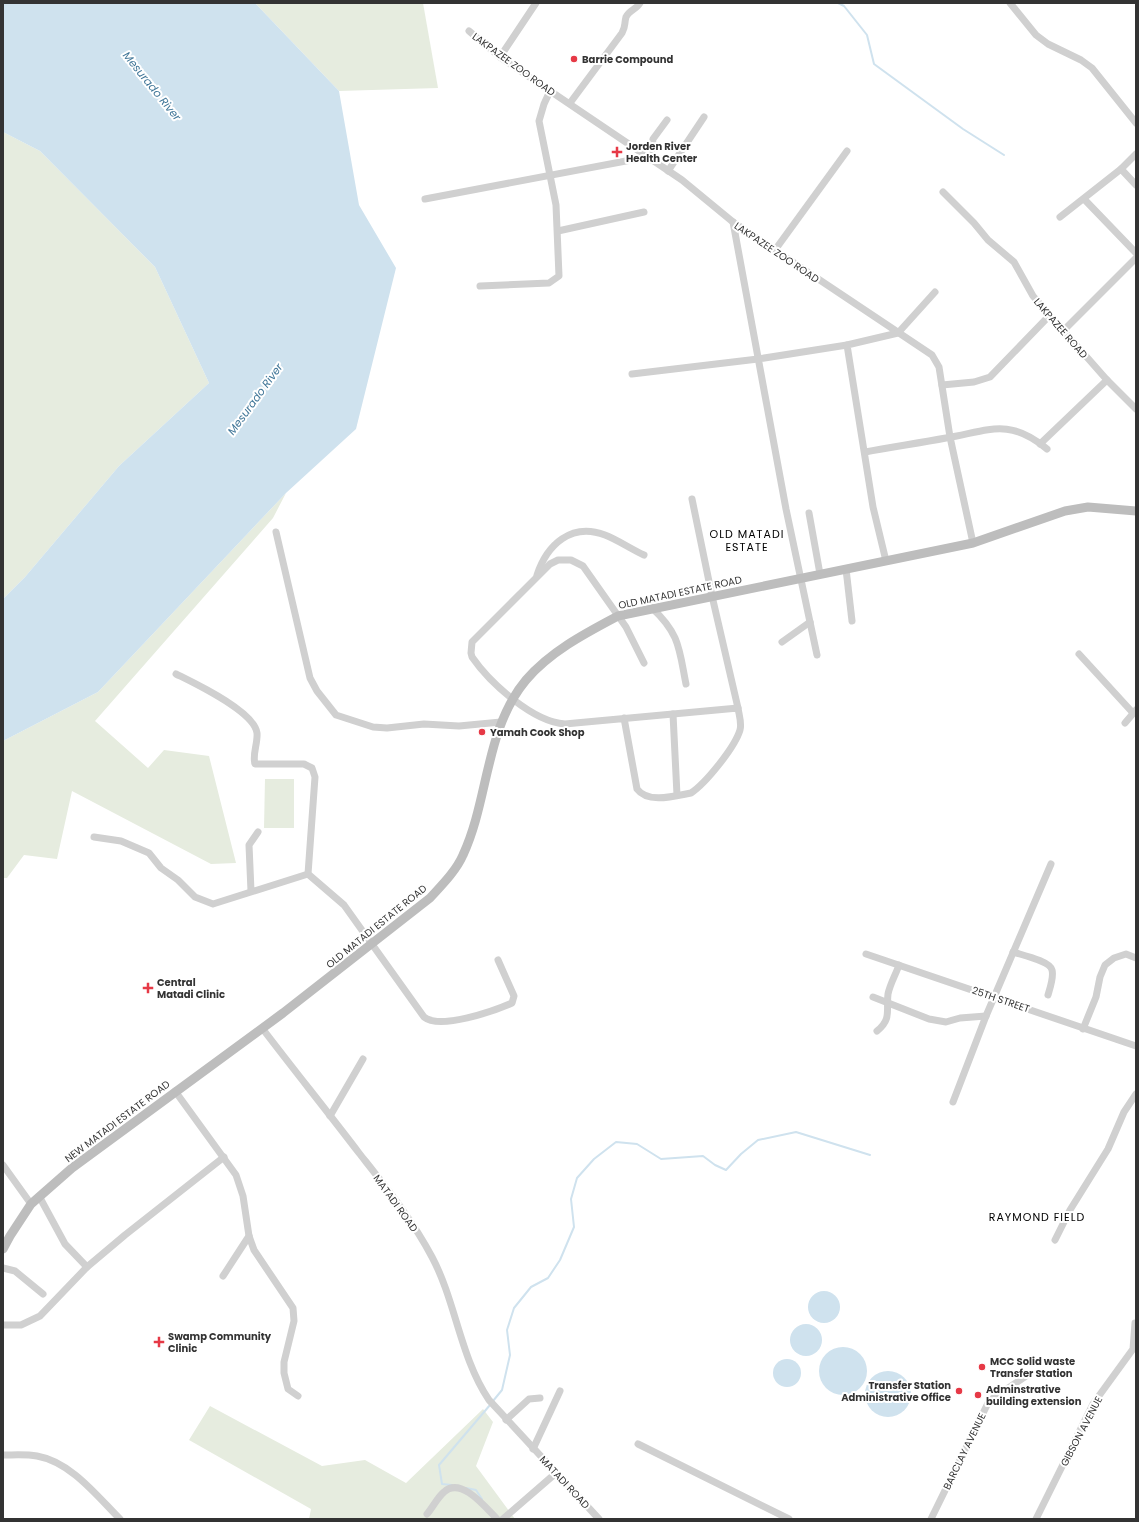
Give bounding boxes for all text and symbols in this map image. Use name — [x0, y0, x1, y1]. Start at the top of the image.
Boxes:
street label: LAKPAZEE ZOO ROAD — [469, 29, 558, 100]
water label: Mesurado River — [119, 48, 185, 125]
place label: Barrie Compound — [582, 52, 673, 67]
marker: Barrie Compound — [569, 54, 579, 64]
place label: Jorden River Health Center — [626, 139, 698, 166]
marker: Jorden River Health Center — [611, 146, 623, 158]
street label: LAKPAZEE ZOO ROAD — [731, 218, 822, 286]
street label: LAKPAZEE ROAD — [1030, 295, 1091, 362]
water label: Mesurado River — [224, 359, 287, 438]
district label: OLD MATADI ESTATE — [710, 526, 784, 555]
street label: OLD MATADI ESTATE ROAD — [617, 572, 743, 613]
place label: Yamah Cook Shop — [490, 725, 585, 740]
marker: Yamah Cook Shop — [477, 727, 487, 737]
street label: OLD MATADI ESTATE ROAD — [323, 881, 430, 972]
place label: Central Matadi Clinic — [157, 975, 225, 1002]
marker: Central Matadi Clinic — [142, 982, 154, 994]
street label: 25TH STREET — [970, 983, 1032, 1017]
street label: NEW MATADI ESTATE ROAD — [62, 1077, 173, 1166]
street label: MATADI ROAD — [370, 1172, 421, 1235]
district label: RAYMOND FIELD — [989, 1209, 1085, 1225]
place label: Swamp Community Clinic — [168, 1329, 272, 1356]
marker: Swamp Community Clinic — [153, 1336, 165, 1348]
place label: MCC Solid waste Transfer Station — [990, 1354, 1075, 1381]
marker: MCC Solid waste Transfer Station — [977, 1362, 987, 1372]
place label: Transfer Station Administrative Office — [841, 1378, 951, 1405]
place label: Adminstrative building extension — [986, 1382, 1082, 1409]
marker: Transfer Station Administrative Office — [954, 1386, 964, 1396]
marker: Adminstrative building extension — [973, 1390, 983, 1400]
street label: GIBSON AVENUE — [1057, 1394, 1106, 1469]
street label: BARCLAY AVENUE — [939, 1410, 990, 1492]
street label: MATADI ROAD — [536, 1453, 593, 1512]

